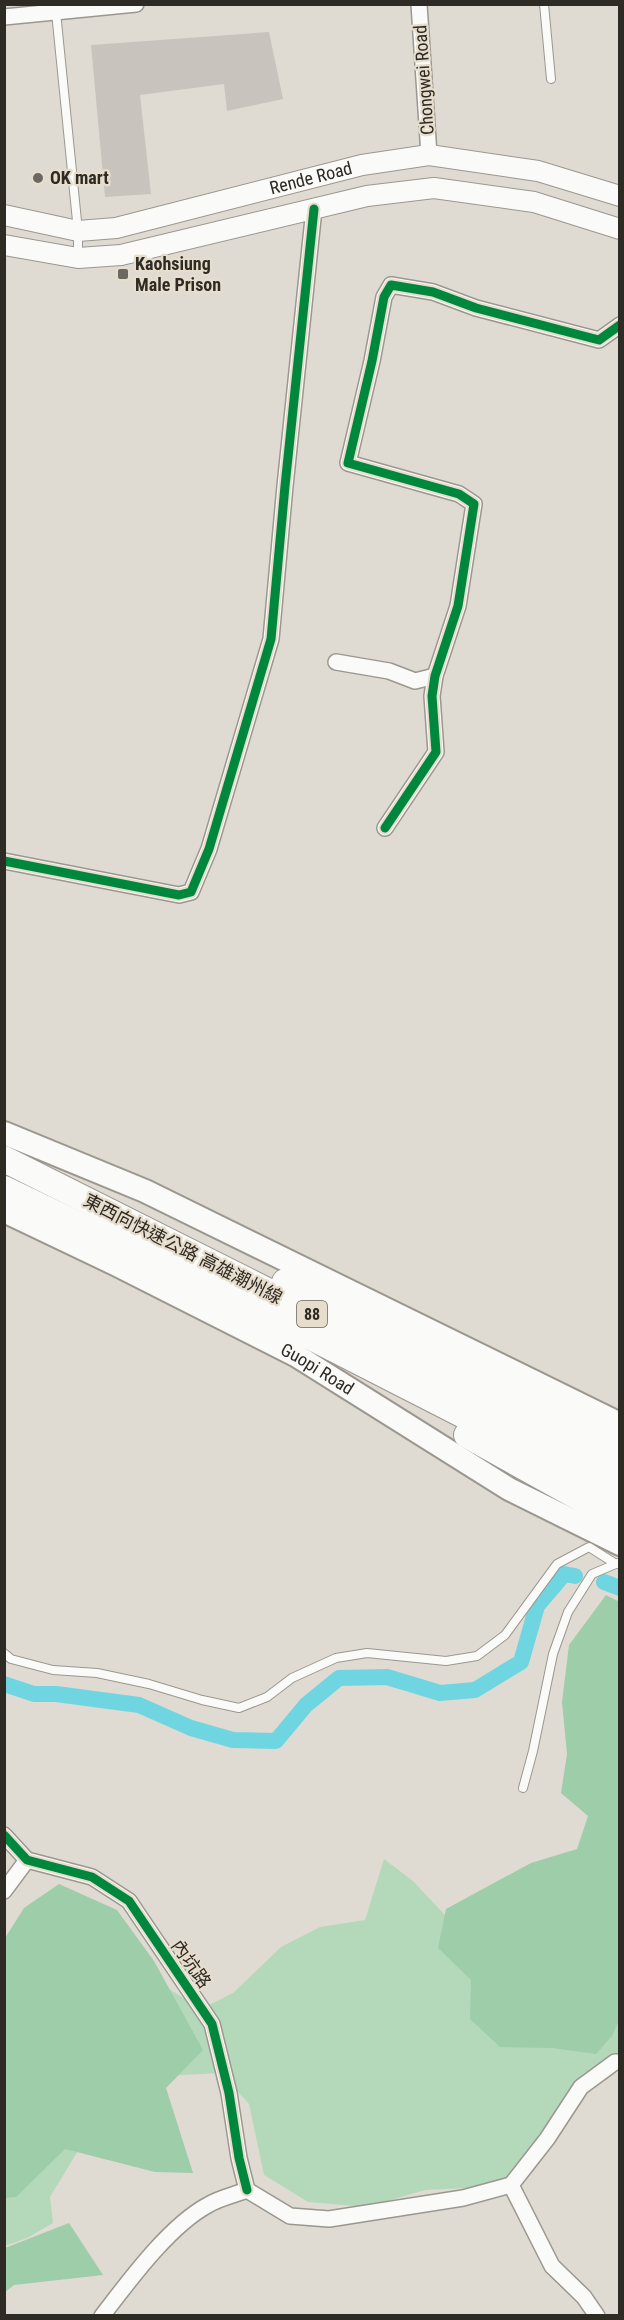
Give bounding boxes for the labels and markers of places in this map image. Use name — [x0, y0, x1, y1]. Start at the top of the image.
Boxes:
place label: OK mart — [50, 167, 109, 188]
marker: OK mart — [31, 171, 45, 185]
place label: Kaohsiung Male Prison — [135, 253, 221, 295]
marker: Kaohsiung Male Prison — [116, 267, 130, 281]

